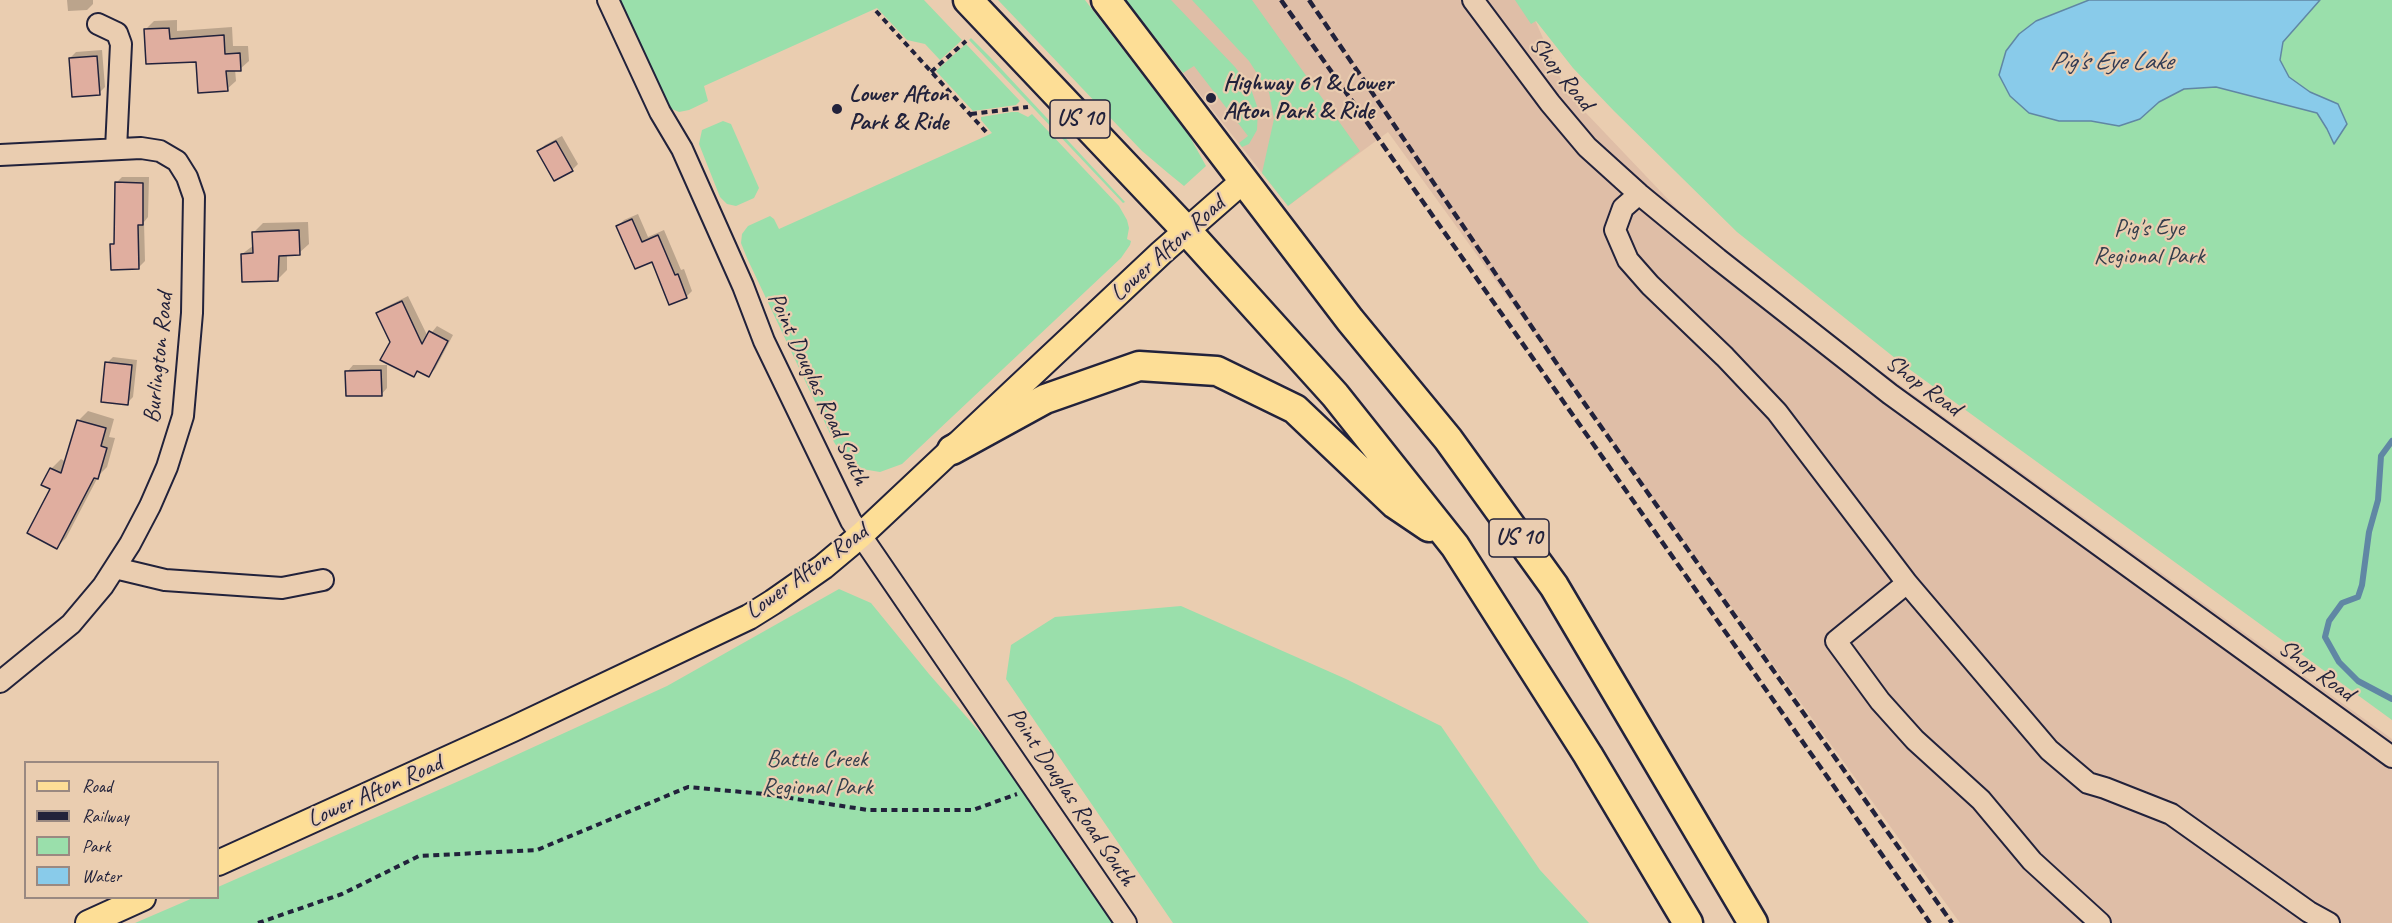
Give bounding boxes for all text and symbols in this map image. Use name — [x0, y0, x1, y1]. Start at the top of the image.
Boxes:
street label: Shop Road — [1522, 31, 1600, 117]
water label: Pig's Eye Lake — [2050, 46, 2172, 78]
place label: Highway 61 & Lower Afton Park & Ride — [1223, 70, 1393, 126]
place label: Lower Afton Park & Ride — [849, 81, 948, 137]
marker: Highway 61 & Lower Afton Park & Ride — [1204, 91, 1218, 105]
road number: US 10 — [1050, 100, 1110, 138]
marker: Lower Afton Park & Ride — [830, 102, 844, 116]
street label: Lower Afton Road — [1105, 190, 1231, 308]
park label: Pig's Eye Regional Park — [2093, 215, 2205, 271]
street label: Point Douglas Road South — [761, 288, 875, 490]
street label: Burlington Road — [138, 291, 180, 425]
street label: Shop Road — [1879, 349, 1967, 423]
street label: Lower Afton Road — [740, 518, 874, 626]
road number: US 10 — [1489, 519, 1549, 557]
street label: Shop Road — [2272, 634, 2360, 708]
street label: Point Douglas Road South — [1001, 702, 1141, 892]
park label: Battle Creek Regional Park — [761, 746, 873, 802]
street label: Lower Afton Road — [303, 749, 447, 835]
legend — [24, 761, 219, 899]
text: Road — [82, 775, 112, 797]
text: Railway — [82, 805, 129, 827]
text: Park — [82, 835, 111, 857]
text: Water — [82, 865, 121, 887]

